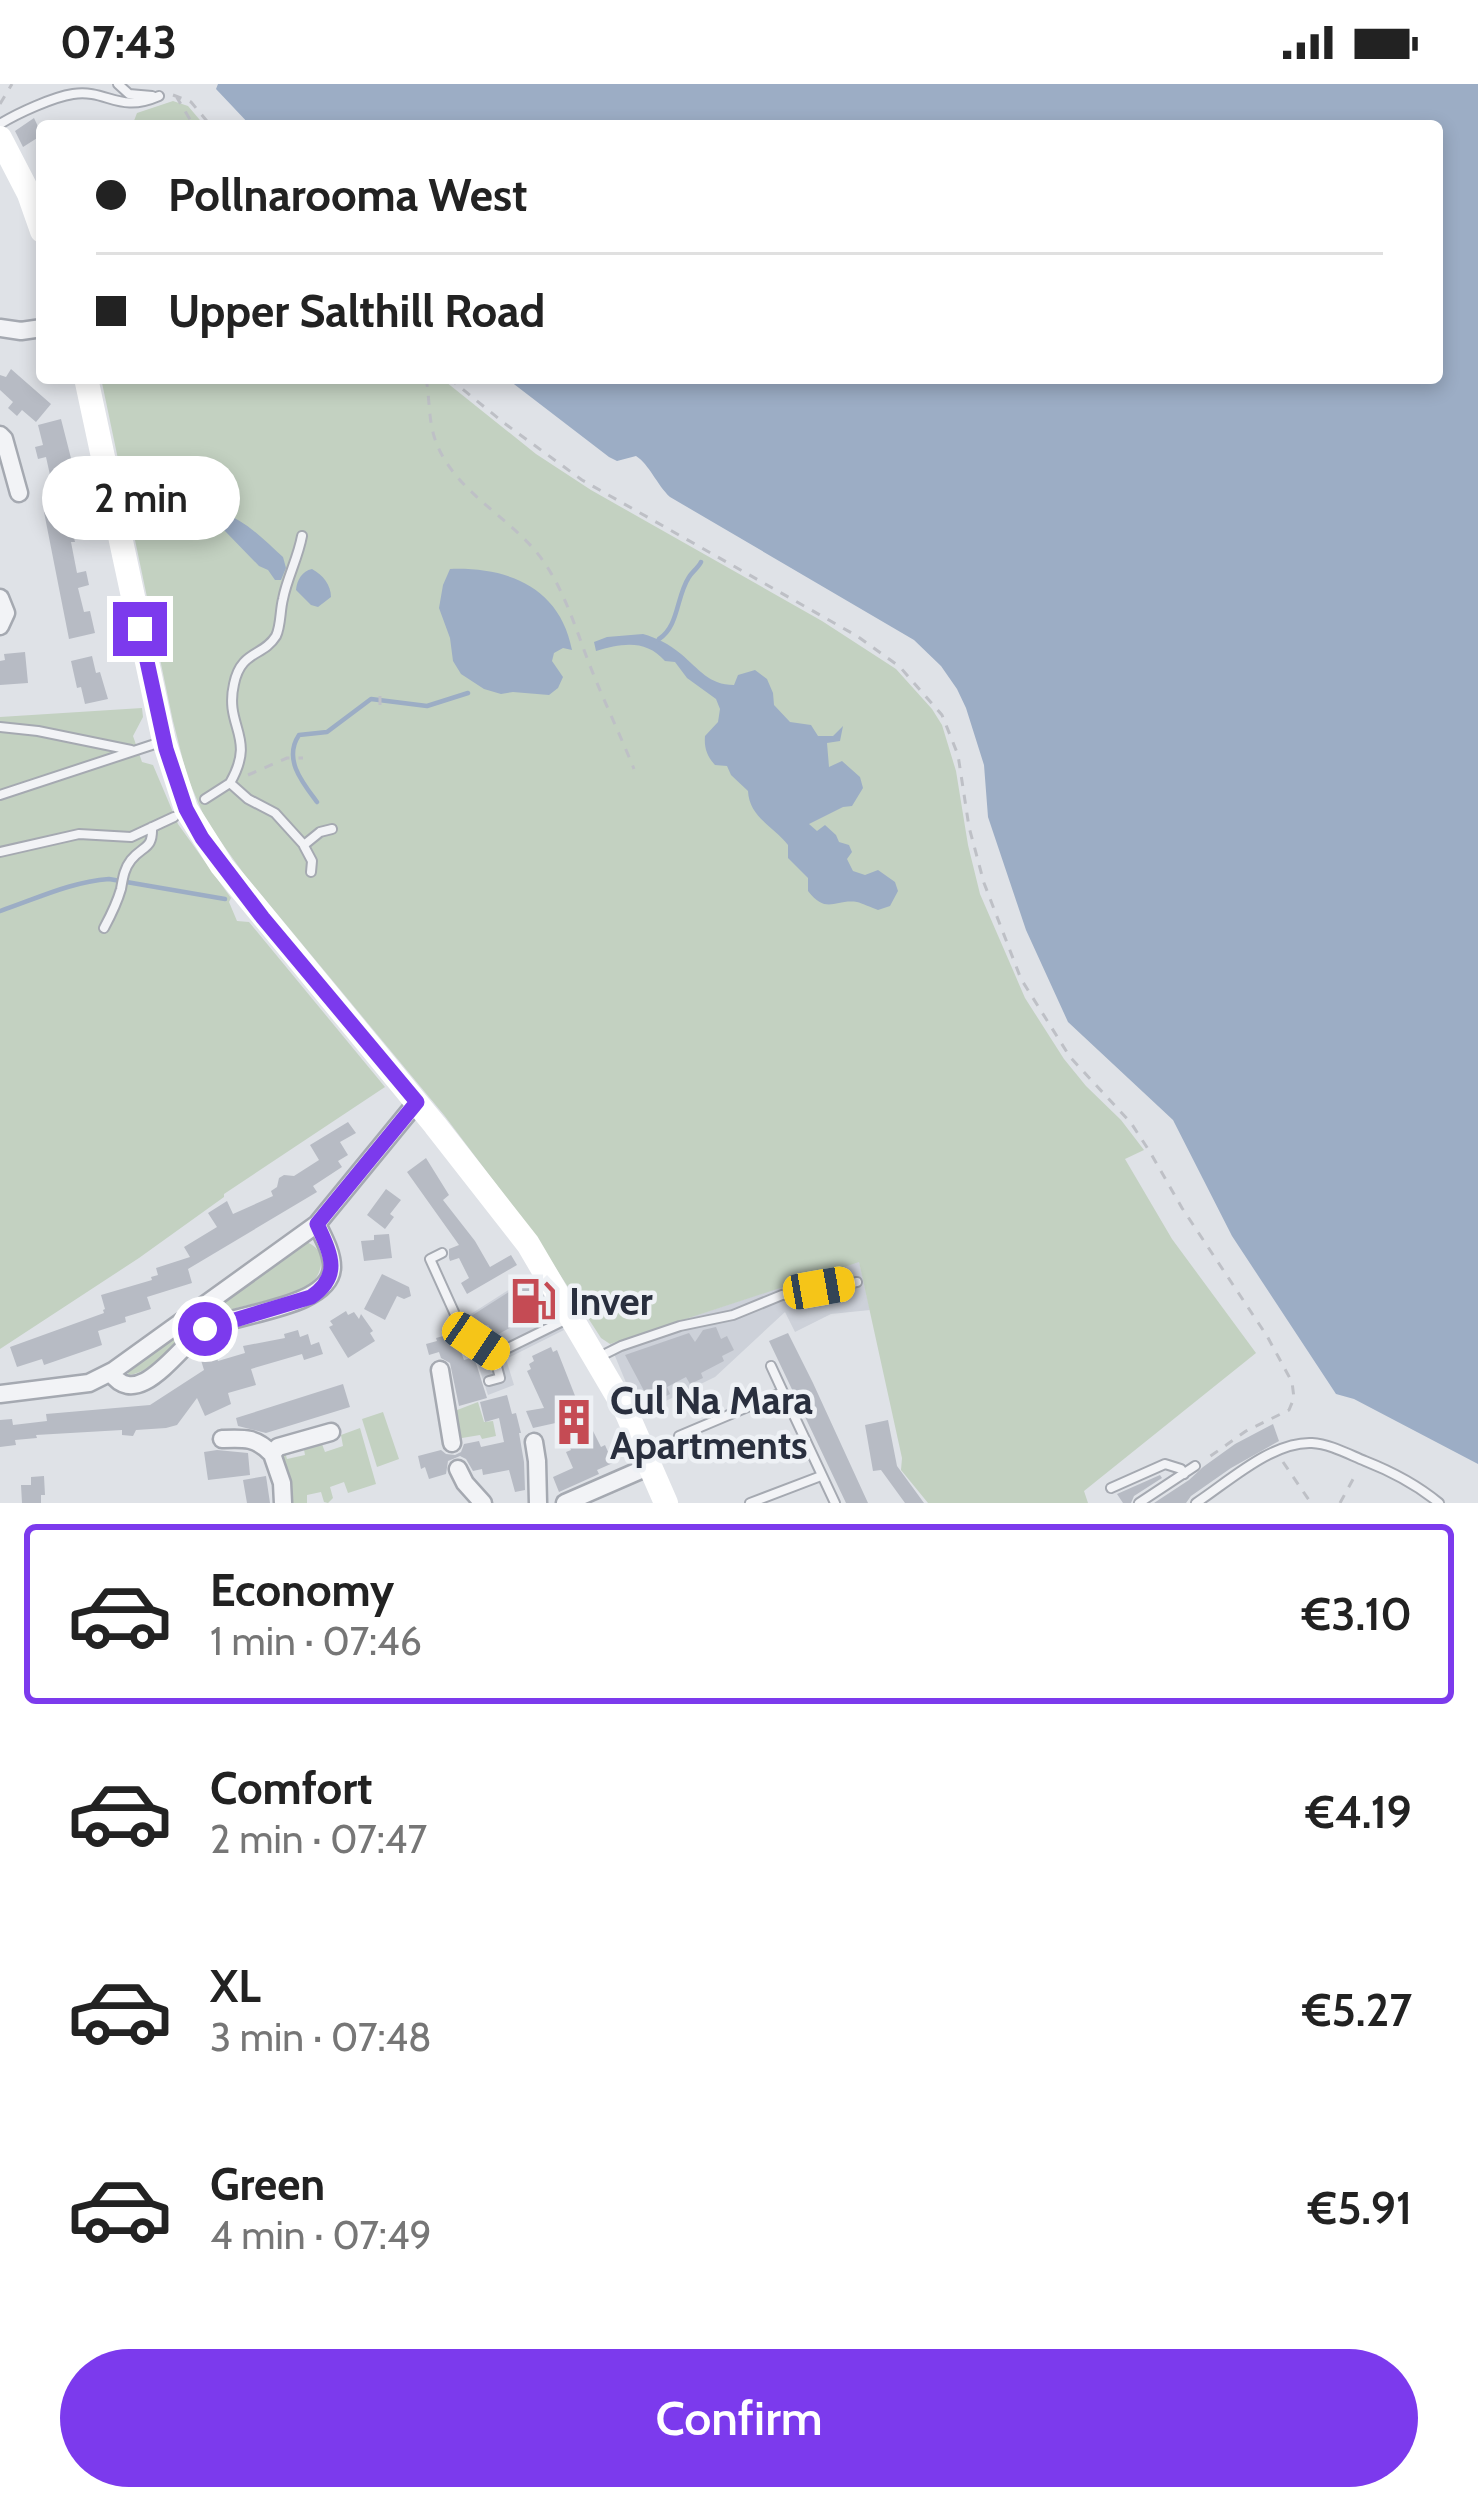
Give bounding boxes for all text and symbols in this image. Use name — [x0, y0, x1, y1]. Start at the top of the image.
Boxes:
text: 07:43 — [60, 15, 177, 69]
text: Pollnarooma West — [168, 168, 528, 222]
text: Upper Salthill Road — [168, 284, 545, 338]
callout: 2 min — [41, 455, 239, 539]
text: 2 min — [94, 474, 188, 522]
route end — [113, 602, 167, 656]
car — [780, 1264, 858, 1312]
fuel station icon: Inver — [508, 1276, 558, 1326]
place label: Inver — [569, 1277, 653, 1325]
route start — [178, 1302, 232, 1356]
car — [436, 1306, 516, 1376]
place label: Cul Na Mara Apartments — [610, 1376, 813, 1469]
building icon: Cul Na Mara Apartments — [549, 1397, 599, 1447]
icon: car — [66, 1560, 174, 1668]
text: Economy — [210, 1563, 394, 1617]
text: €3.10 — [1302, 1587, 1412, 1641]
text: 1 min · 07:46 — [210, 1617, 422, 1665]
icon: car — [66, 1758, 174, 1866]
text: Comfort — [210, 1761, 373, 1815]
text: €4.19 — [1306, 1785, 1412, 1839]
text: 2 min · 07:47 — [210, 1815, 427, 1863]
icon: car — [66, 1956, 174, 2064]
text: XL — [210, 1959, 261, 2013]
text: €5.27 — [1302, 1983, 1412, 2037]
text: 3 min · 07:48 — [210, 2013, 432, 2061]
icon: car — [66, 2154, 174, 2262]
text: Green — [210, 2157, 325, 2211]
text: €5.91 — [1308, 2181, 1412, 2235]
text: 4 min · 07:49 — [210, 2211, 432, 2259]
button: Confirm — [60, 2349, 1418, 2487]

